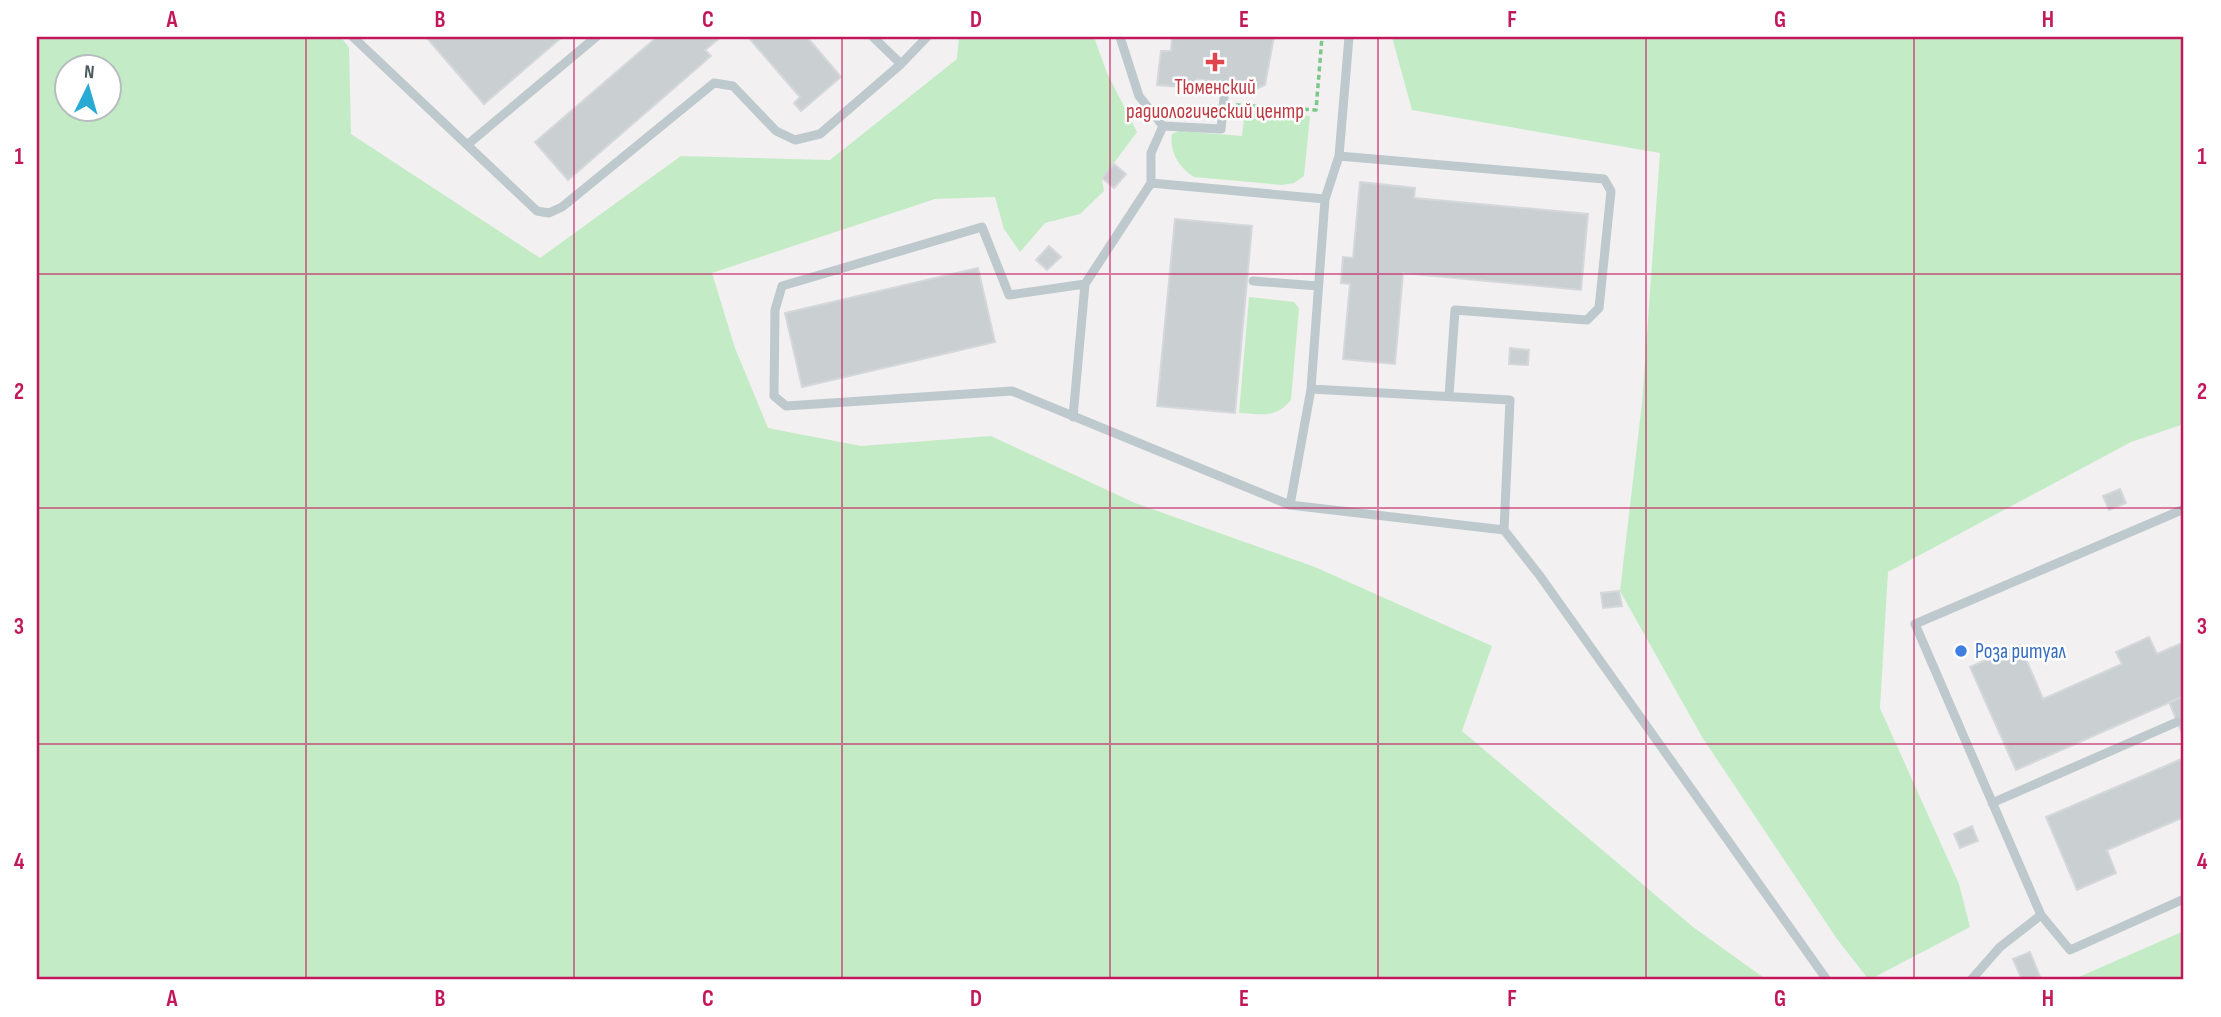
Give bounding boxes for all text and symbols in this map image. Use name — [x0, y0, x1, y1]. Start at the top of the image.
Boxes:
text: A — [166, 6, 179, 34]
text: B — [435, 6, 446, 34]
text: C — [702, 6, 714, 34]
text: D — [970, 6, 982, 34]
text: E — [1239, 6, 1249, 34]
text: F — [1507, 6, 1517, 34]
text: G — [1774, 6, 1786, 34]
text: H — [2042, 6, 2054, 34]
north arrow — [52, 52, 122, 122]
marker: Тюменский радиологический центр — [1205, 52, 1225, 72]
text: N — [83, 61, 95, 84]
place label: Тюменский радиологический центр — [1126, 75, 1304, 124]
text: 1 — [14, 143, 24, 171]
text: 1 — [2197, 143, 2207, 171]
text: 2 — [14, 378, 24, 406]
text: 2 — [2197, 378, 2207, 406]
text: 3 — [14, 613, 24, 641]
text: 3 — [2197, 613, 2207, 641]
place label: Роза ритуал — [1975, 639, 2066, 664]
marker: Роза ритуал — [1953, 643, 1969, 659]
text: 4 — [14, 848, 25, 876]
text: 4 — [2197, 848, 2208, 876]
text: A — [166, 985, 179, 1013]
text: B — [435, 985, 446, 1013]
text: C — [702, 985, 714, 1013]
text: D — [970, 985, 982, 1013]
text: E — [1239, 985, 1249, 1013]
text: F — [1507, 985, 1517, 1013]
text: G — [1774, 985, 1786, 1013]
text: H — [2042, 985, 2054, 1013]

